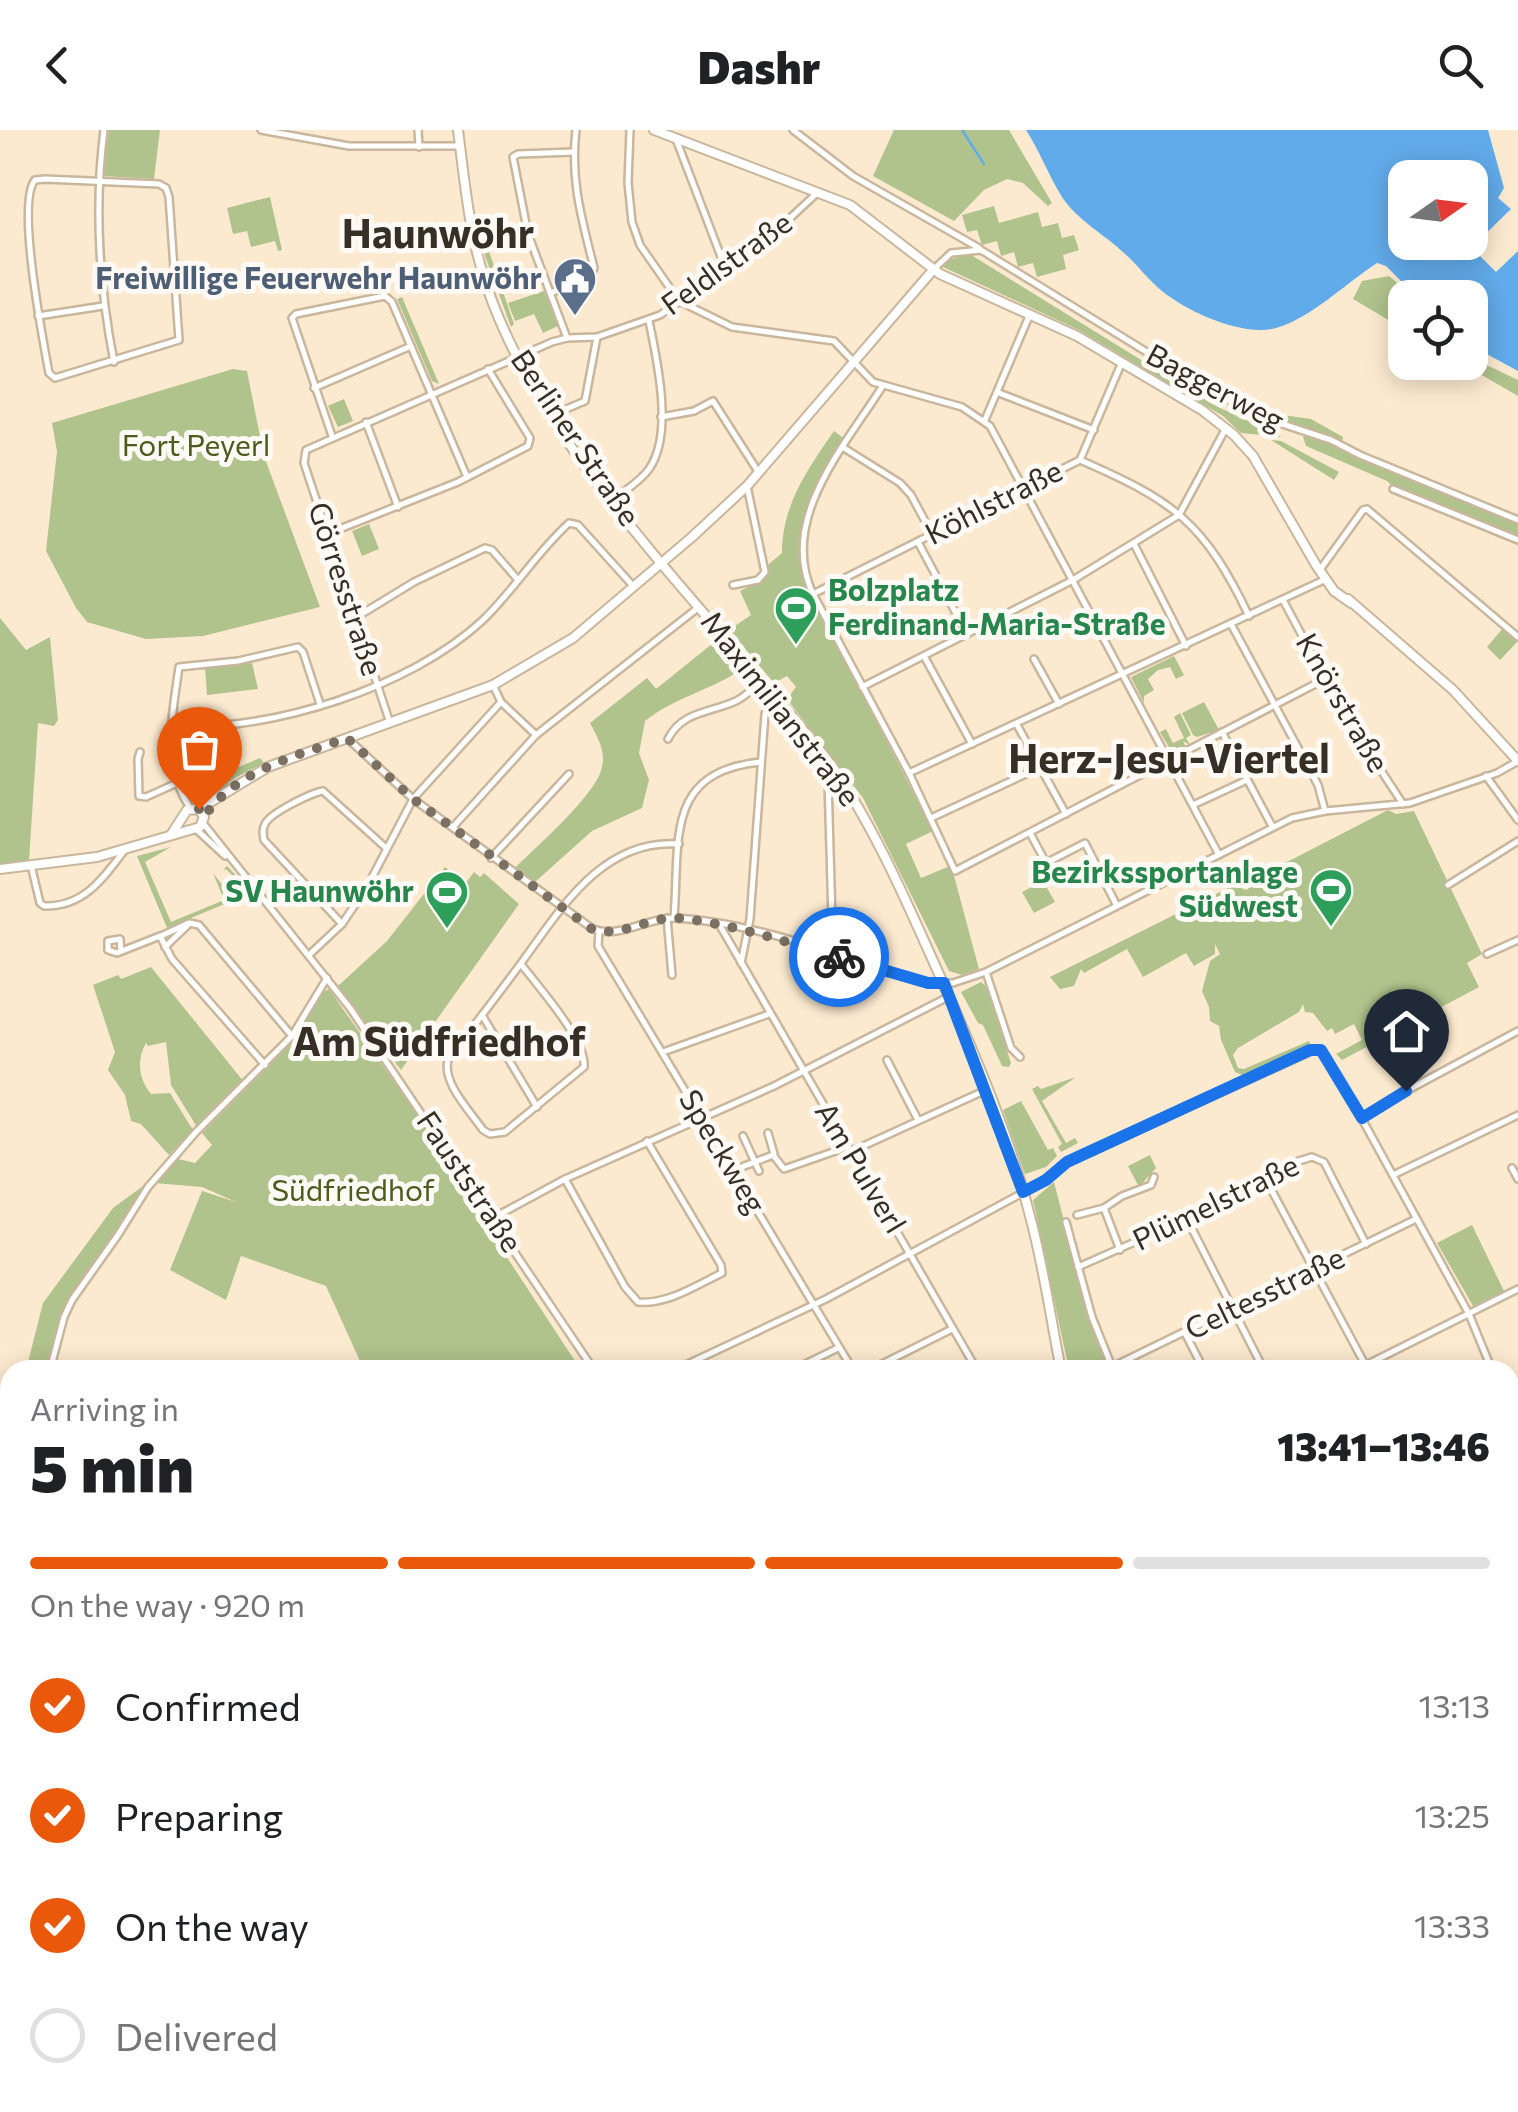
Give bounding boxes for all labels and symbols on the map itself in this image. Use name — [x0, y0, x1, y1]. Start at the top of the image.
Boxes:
north arrow — [1388, 160, 1488, 260]
street label: Feldlstraße — [653, 202, 798, 322]
district label: Haunwöhr — [342, 207, 534, 256]
public building icon: Freiwillige Feuerwehr Haunwöhr — [552, 256, 598, 317]
place label: Freiwillige Feuerwehr Haunwöhr — [95, 258, 542, 295]
street label: Baggerweg — [1141, 334, 1291, 437]
street label: Berliner Straße — [505, 342, 650, 532]
park label: Fort Peyerl — [122, 425, 270, 462]
street label: Köhlstraße — [918, 450, 1068, 551]
street label: Görresstraße — [302, 497, 393, 680]
place label: Bolzplatz Ferdinand-Maria-Straße — [828, 570, 1166, 641]
sports icon: Bolzplatz Ferdinand-Maria-Straße — [773, 585, 819, 646]
street label: Maximilianstraße — [694, 603, 870, 812]
street label: Knörstraße — [1290, 626, 1399, 778]
pin — [157, 707, 242, 810]
district label: Herz-Jesu-Viertel — [1008, 732, 1330, 781]
place label: Bezirkssportanlage Südwest — [1031, 852, 1298, 923]
sports icon: Bezirkssportanlage Südwest — [1308, 867, 1354, 928]
sports icon: SV Haunwöhr — [424, 869, 470, 930]
place label: SV Haunwöhr — [225, 871, 414, 908]
courier — [789, 907, 889, 1007]
pin — [1364, 989, 1449, 1092]
district label: Am Südfriedhof — [292, 1015, 586, 1064]
street label: Speckweg — [673, 1082, 775, 1219]
street label: Am Pulverl — [809, 1095, 916, 1239]
street label: Fauststraße — [410, 1103, 532, 1258]
street label: Plümelstraße — [1126, 1145, 1304, 1257]
park label: Südfriedhof — [271, 1170, 435, 1207]
street label: Celtesstraße — [1178, 1237, 1350, 1346]

